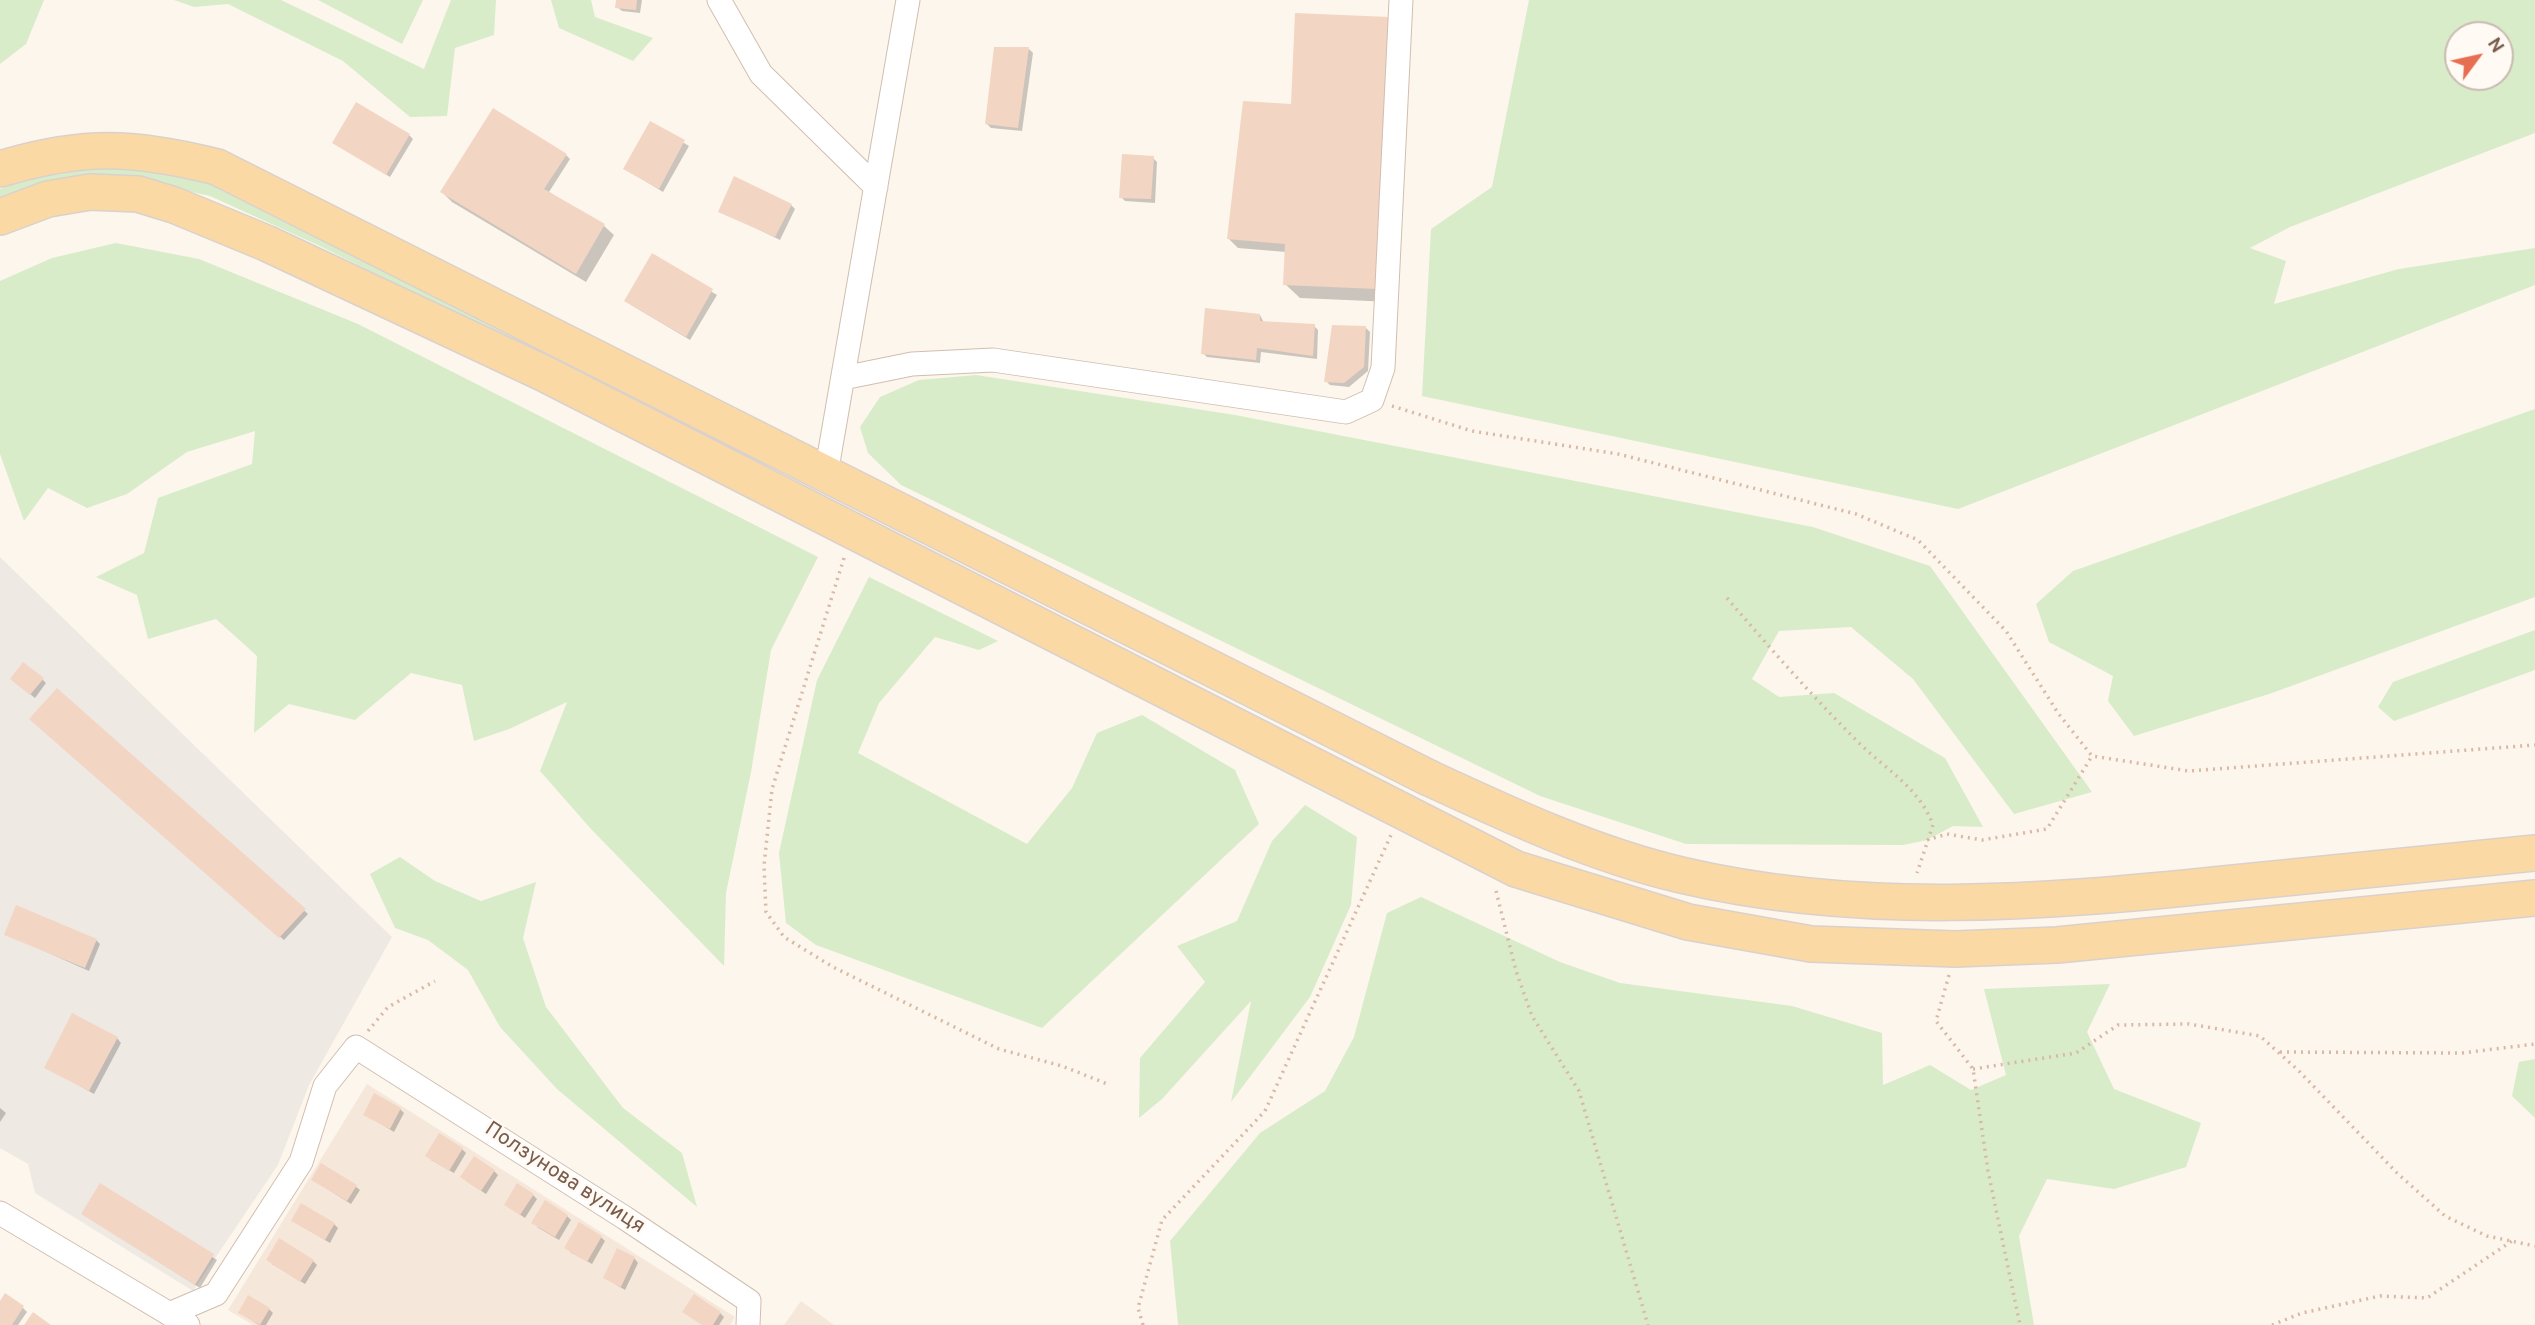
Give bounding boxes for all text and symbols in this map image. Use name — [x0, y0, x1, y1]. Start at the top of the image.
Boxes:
north arrow — [2444, 21, 2514, 91]
text: N — [2481, 33, 2509, 58]
street label: Ползунова вулиця — [479, 1118, 649, 1240]

